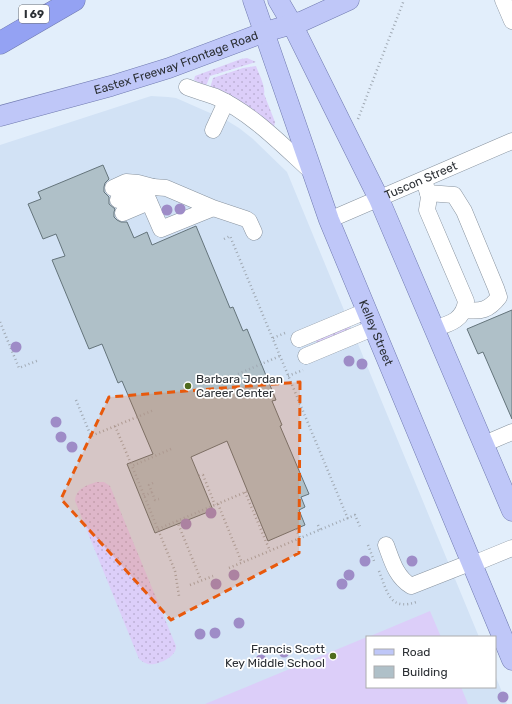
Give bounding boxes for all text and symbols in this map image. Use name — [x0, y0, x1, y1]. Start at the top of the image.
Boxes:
road number: I 69 — [19, 5, 49, 23]
street label: Eastex Freeway Frontage Road — [93, 28, 260, 97]
street label: Tuscon Street — [382, 158, 460, 202]
street label: Kelley Street — [356, 298, 396, 368]
place label: Barbara Jordan Career Center — [196, 372, 283, 400]
marker: Barbara Jordan Career Center — [183, 381, 193, 391]
legend — [366, 636, 496, 688]
place label: Francis Scott Key Middle School — [225, 642, 325, 670]
text: Road — [402, 645, 430, 659]
marker: Francis Scott Key Middle School — [328, 651, 338, 661]
text: Building — [402, 665, 448, 679]

